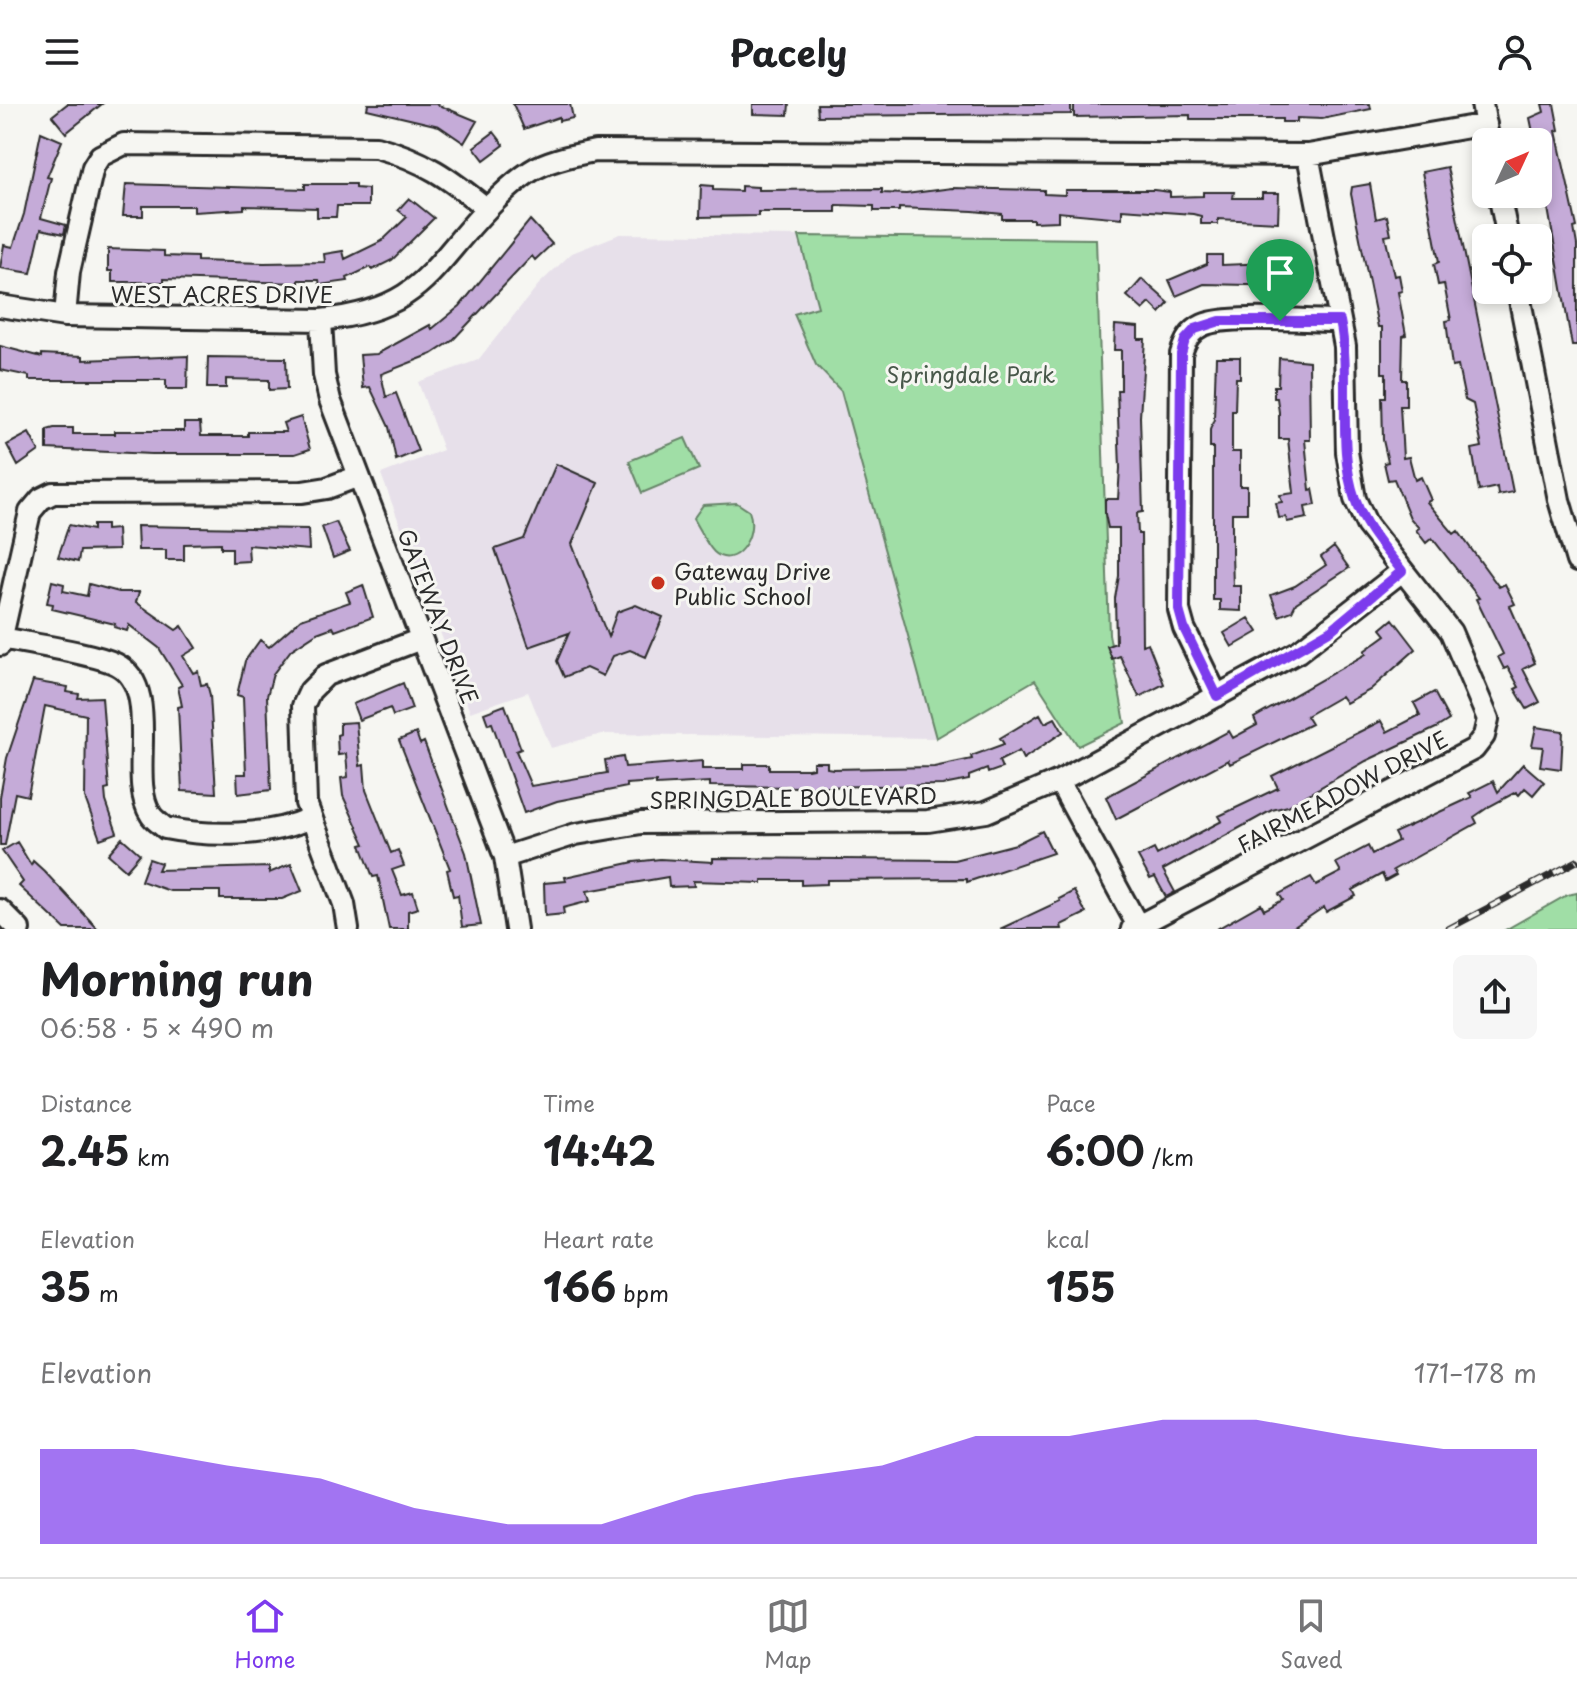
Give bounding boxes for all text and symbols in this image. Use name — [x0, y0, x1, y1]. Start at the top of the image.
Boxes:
text: Pacely — [730, 25, 847, 79]
icon: menu — [40, 30, 84, 74]
icon: person — [1493, 30, 1537, 74]
north arrow — [1472, 128, 1552, 208]
map controls — [1472, 128, 1552, 304]
button: locate — [1472, 224, 1552, 304]
pin — [1246, 239, 1314, 321]
icon: arrive — [1258, 251, 1302, 295]
street label: WEST ACRES DRIVE — [111, 277, 333, 310]
park label: Springdale Park — [886, 357, 1056, 390]
street label: GATEWAY DRIVE — [390, 523, 488, 709]
place label: Gateway Drive Public School — [674, 554, 831, 612]
marker: Gateway Drive Public School — [649, 574, 667, 592]
street label: FAIRMEADOW DRIVE — [1231, 721, 1453, 861]
street label: SPRINGDALE BOULEVARD — [649, 778, 937, 816]
text: Morning run — [40, 945, 314, 1011]
button: share — [1453, 955, 1537, 1039]
text: 06:58 · 5 × 490 m — [40, 1008, 274, 1047]
text: Distance — [40, 1086, 132, 1119]
text: Time — [543, 1086, 595, 1119]
text: Pace — [1046, 1086, 1096, 1119]
text: 2.45 — [40, 1119, 130, 1180]
text: 14:42 — [543, 1119, 656, 1180]
text: 6:00 — [1046, 1119, 1145, 1180]
text: km — [130, 1140, 170, 1173]
text: /km — [1145, 1140, 1194, 1173]
text: Elevation — [40, 1222, 135, 1255]
text: Heart rate — [543, 1222, 654, 1255]
text: kcal — [1046, 1222, 1090, 1255]
text: 35 — [40, 1255, 92, 1316]
text: 166 — [543, 1255, 616, 1316]
text: 155 — [1046, 1255, 1116, 1316]
text: m — [92, 1276, 119, 1309]
text: bpm — [616, 1276, 669, 1309]
text: Elevation — [40, 1353, 152, 1392]
text: 171–178 m — [1414, 1353, 1537, 1392]
tab: Home — [234, 1594, 296, 1675]
tab: Map — [764, 1594, 811, 1675]
tab: Saved — [1280, 1594, 1343, 1675]

